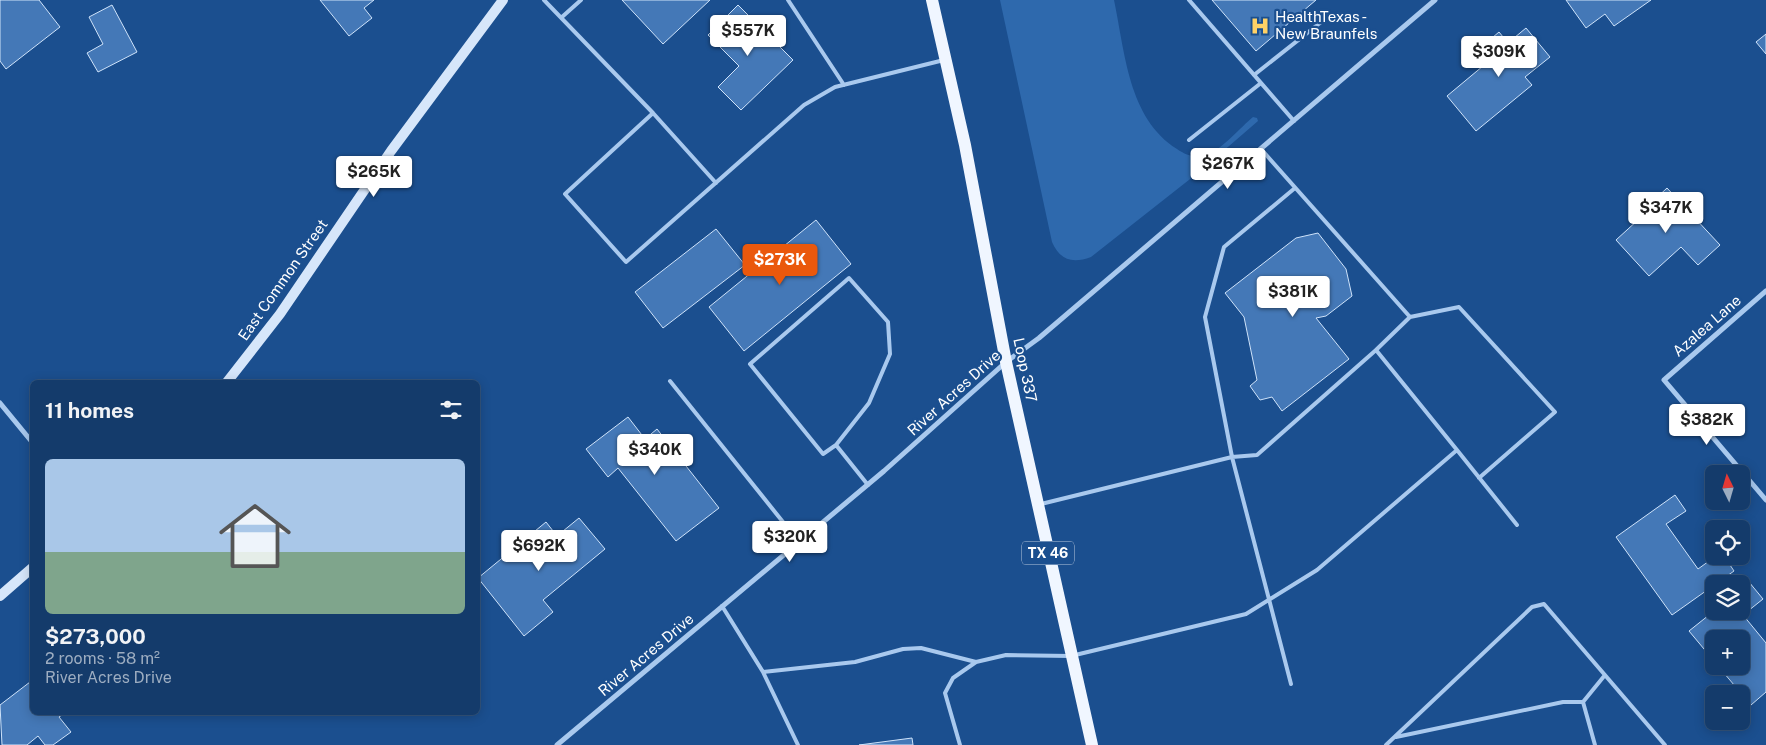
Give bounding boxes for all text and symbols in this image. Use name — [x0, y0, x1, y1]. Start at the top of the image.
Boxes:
place label: HealthTexas - New Braunfels — [1275, 8, 1377, 42]
pin: $557K — [713, 15, 783, 57]
hospital icon: HealthTexas - New Braunfels — [1249, 15, 1271, 37]
text: $557K — [721, 21, 775, 40]
pin: $309K — [1464, 36, 1534, 78]
text: $309K — [1472, 42, 1526, 61]
pin: $267K — [1193, 148, 1263, 190]
text: $267K — [1202, 154, 1254, 173]
pin: $265K — [339, 156, 409, 198]
text: $265K — [347, 162, 401, 181]
pin: $347K — [1631, 192, 1701, 234]
text: $347K — [1639, 198, 1693, 217]
street label: East Common Street — [234, 216, 331, 343]
pin: $273K — [745, 244, 815, 286]
text: $273K — [753, 250, 807, 269]
pin: $381K — [1258, 276, 1328, 318]
text: $381K — [1268, 282, 1318, 301]
street label: Azalea Lane — [1669, 291, 1744, 360]
street label: Loop 337 — [1010, 336, 1041, 404]
street label: River Acres Drive — [904, 347, 1004, 439]
icon: filters — [437, 396, 465, 424]
text: 11 homes — [45, 398, 134, 423]
pin: $382K — [1672, 404, 1742, 446]
text: $382K — [1680, 410, 1734, 429]
pin: $340K — [620, 434, 690, 476]
text: $340K — [628, 440, 682, 459]
north arrow — [1705, 465, 1750, 510]
map controls — [1705, 465, 1750, 730]
icon: home — [210, 491, 300, 581]
pin: $320K — [755, 520, 825, 563]
button: locate — [1705, 520, 1750, 565]
text: $320K — [763, 527, 817, 546]
pin: $692K — [504, 530, 574, 572]
text: $692K — [512, 536, 566, 555]
road number: TX 46 — [1022, 542, 1074, 564]
button: layers — [1705, 575, 1750, 620]
street label: River Acres Drive — [595, 610, 697, 699]
text: $273,000 — [45, 624, 146, 649]
button: + — [1705, 630, 1750, 675]
text: 2 rooms · 58 m² — [45, 649, 160, 668]
text: River Acres Drive — [45, 668, 172, 687]
button: − — [1705, 685, 1750, 730]

